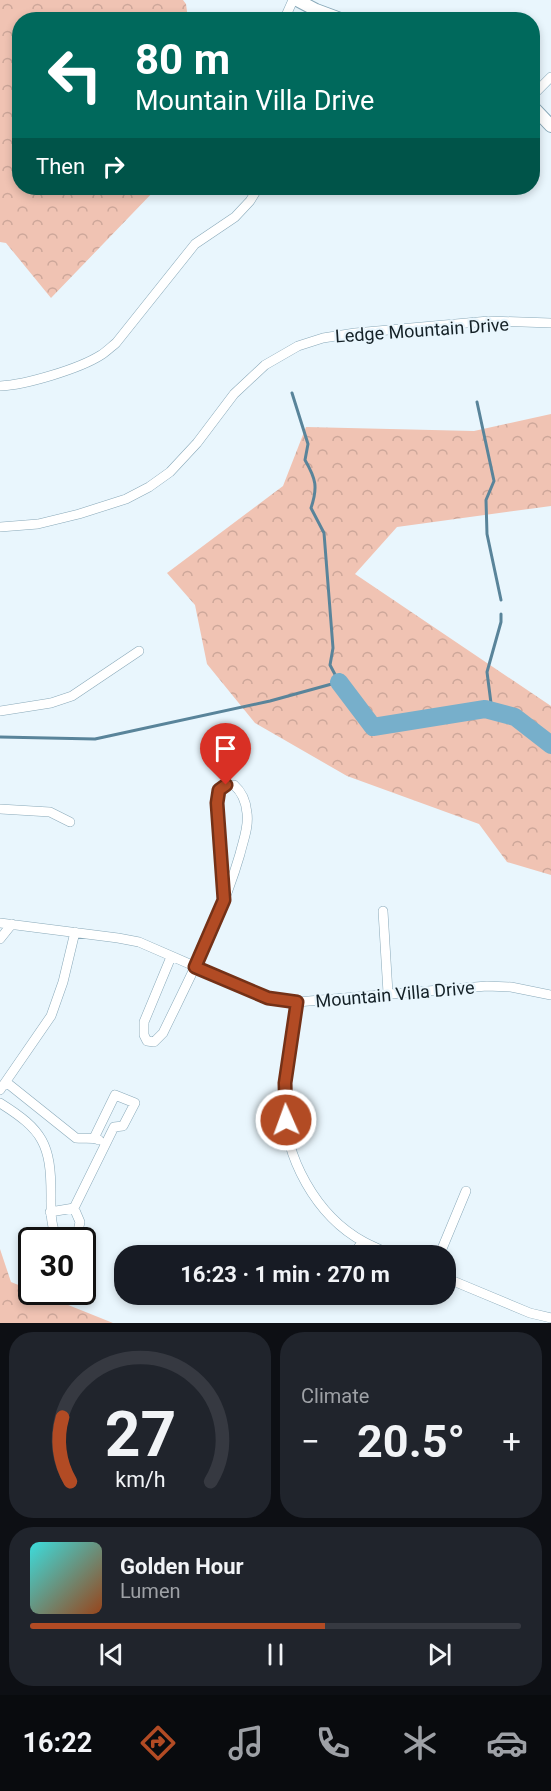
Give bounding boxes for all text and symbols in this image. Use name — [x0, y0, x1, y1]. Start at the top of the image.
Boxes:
text: 80 m — [135, 35, 230, 84]
icon: left — [36, 36, 114, 114]
text: Mountain Villa Drive — [135, 85, 374, 117]
icon: right — [97, 150, 130, 183]
text: Then — [36, 154, 85, 179]
street label: Ledge Mountain Drive — [334, 313, 510, 347]
pin — [200, 723, 251, 785]
icon: arrive — [209, 732, 242, 765]
street label: Mountain Villa Drive — [315, 977, 475, 1011]
position arrow — [254, 1088, 318, 1152]
speed limit sign: 30 — [18, 1227, 96, 1305]
text: 16:23 · 1 min · 270 m — [180, 1262, 390, 1287]
text: Climate — [301, 1384, 369, 1408]
text: 27 — [104, 1398, 176, 1471]
text: 20.5° — [357, 1415, 465, 1468]
text: − — [301, 1422, 320, 1461]
text: + — [502, 1422, 521, 1461]
text: km/h — [115, 1467, 165, 1492]
text: Golden Hour — [120, 1554, 244, 1579]
text: Lumen — [120, 1579, 181, 1603]
icon: previous — [95, 1638, 128, 1671]
icon: pause — [259, 1638, 292, 1671]
icon: next — [423, 1638, 456, 1671]
icon: directions — [137, 1722, 179, 1764]
icon: music — [225, 1722, 267, 1764]
icon: phone — [312, 1722, 354, 1764]
icon: climate — [399, 1722, 441, 1764]
icon: car — [486, 1722, 528, 1764]
text: 16:22 — [23, 1727, 92, 1759]

